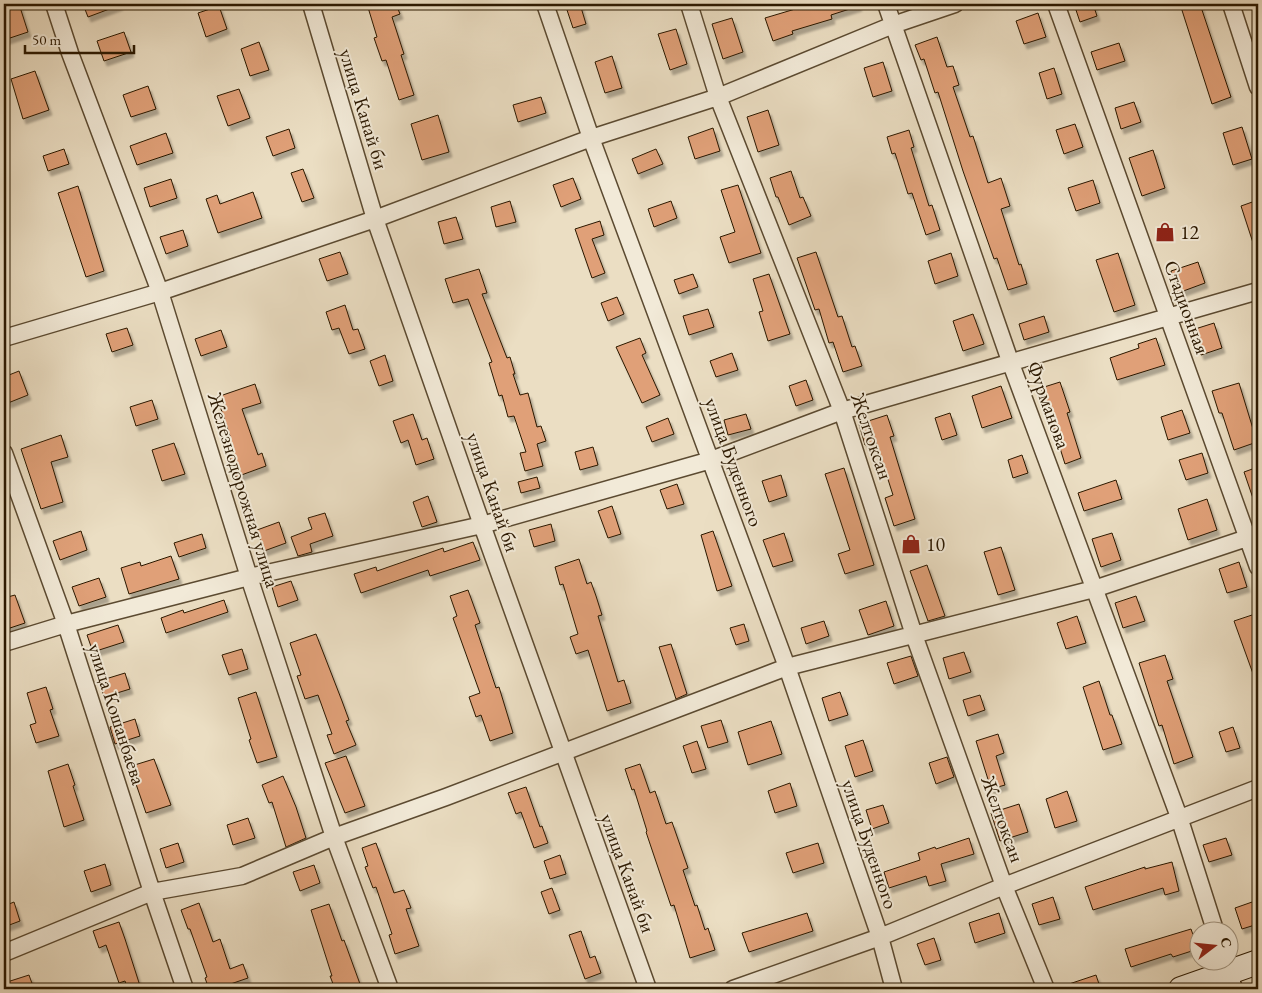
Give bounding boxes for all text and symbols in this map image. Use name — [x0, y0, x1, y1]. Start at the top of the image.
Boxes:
scale bar — [25, 22, 134, 54]
text: 50 m — [32, 30, 61, 49]
street label: улица Канай би — [333, 45, 395, 173]
place label: 12 — [1180, 219, 1200, 245]
shop icon: 12 — [1154, 221, 1176, 243]
street label: Стадионная — [1158, 257, 1216, 357]
street label: Фурманова — [1021, 358, 1077, 452]
street label: Железнодорожная улица — [202, 388, 286, 591]
street label: Желтоксан — [845, 388, 899, 483]
street label: улица Буденного — [699, 394, 769, 530]
street label: улица Канай би — [460, 429, 526, 556]
place label: 10 — [926, 531, 946, 557]
shop icon: 10 — [900, 533, 922, 555]
street label: улица Кошанбаева — [82, 640, 152, 788]
street label: Желтоксан — [975, 771, 1031, 866]
street label: улица Буденного — [836, 776, 904, 912]
street label: улица Канай би — [594, 810, 662, 937]
north arrow — [1190, 920, 1240, 970]
text: С — [1216, 935, 1237, 950]

